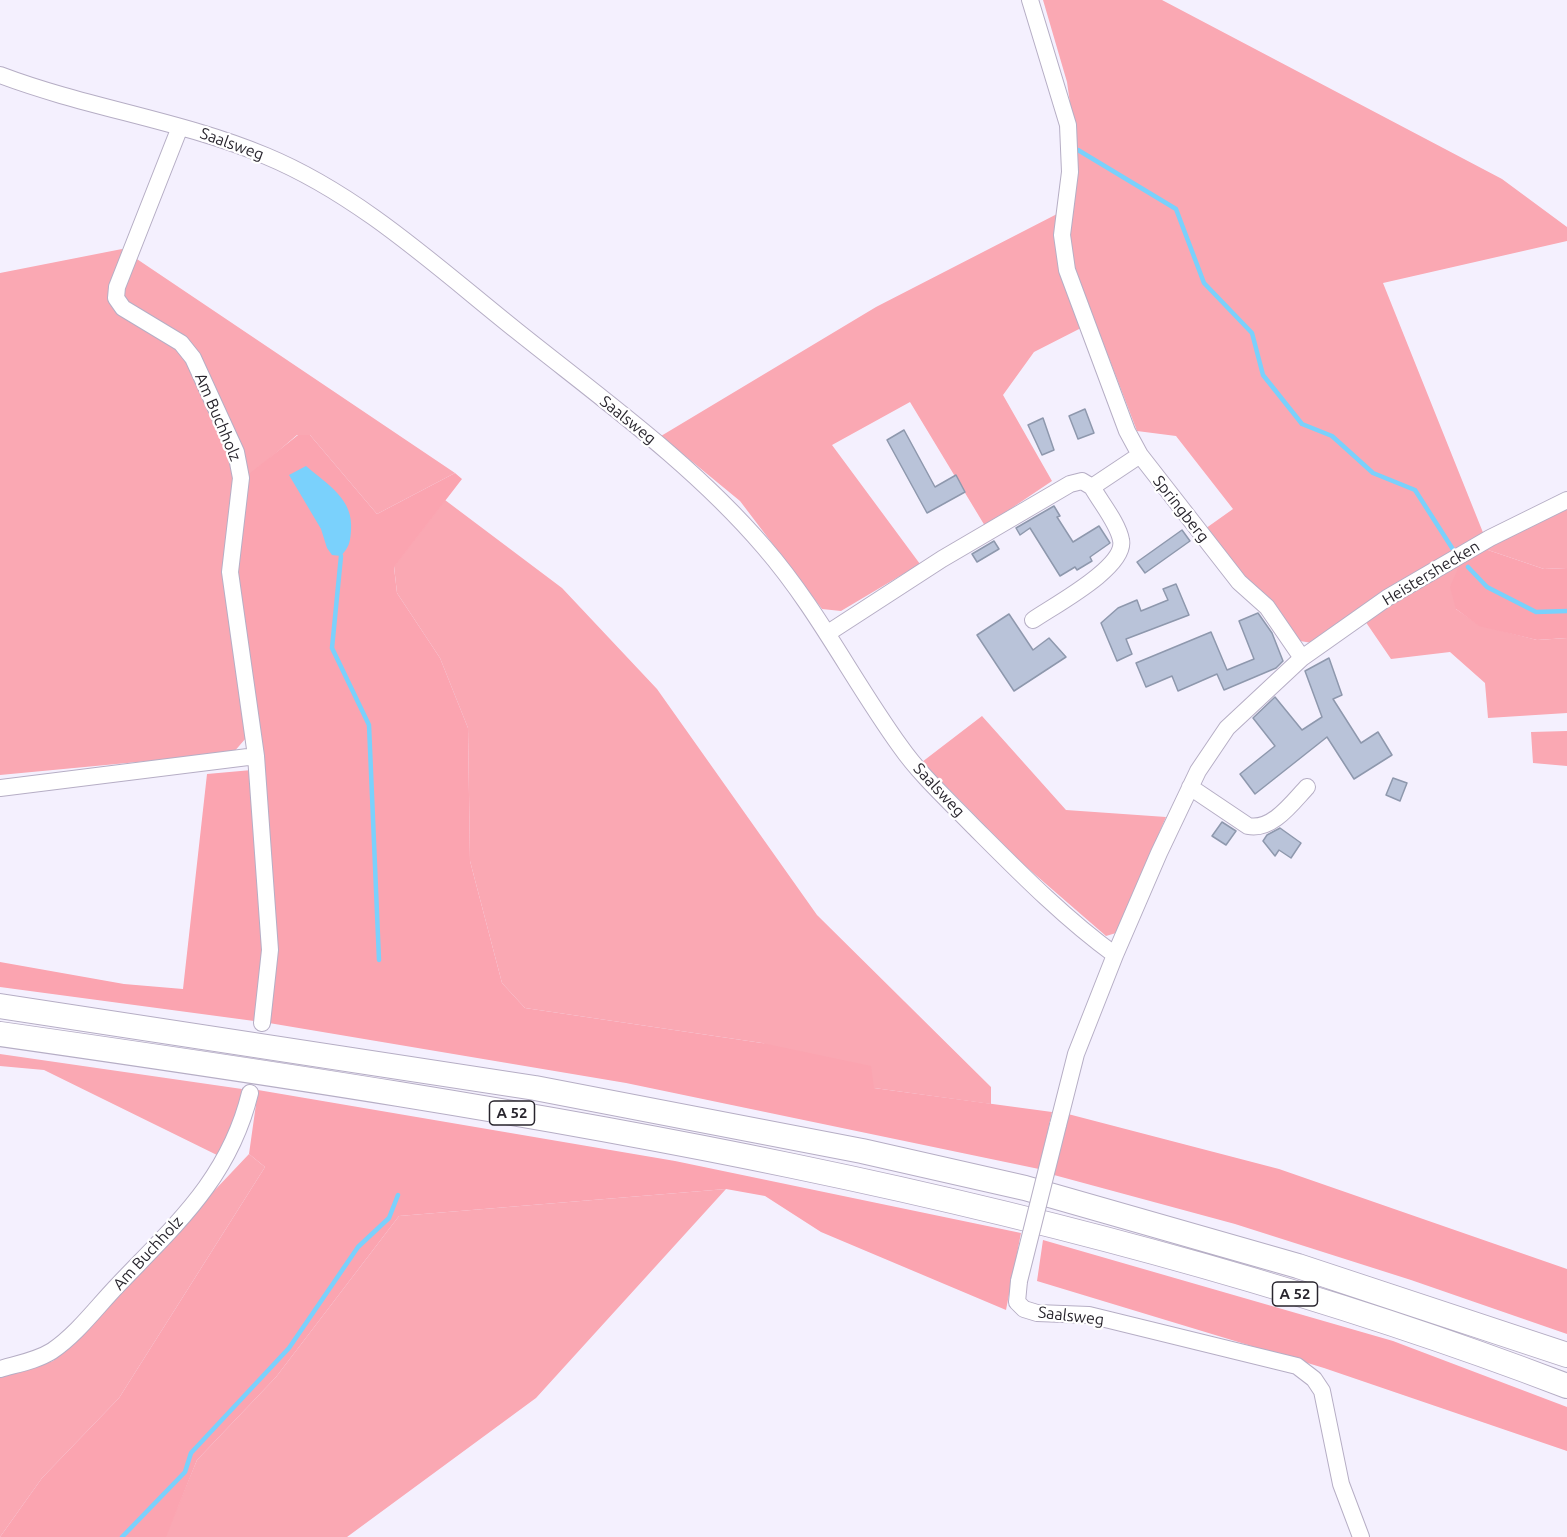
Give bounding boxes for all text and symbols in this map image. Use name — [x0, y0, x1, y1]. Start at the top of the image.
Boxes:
street label: Saalsweg — [198, 124, 266, 164]
street label: Am Buchholz — [191, 370, 245, 464]
street label: Saalsweg — [596, 392, 660, 448]
street label: Springberg — [1149, 472, 1213, 546]
street label: Heistershecken — [1379, 536, 1483, 610]
street label: Saalsweg — [909, 759, 969, 821]
road number: A 52 — [490, 1101, 534, 1125]
street label: Am Buchholz — [109, 1212, 187, 1294]
road number: A 52 — [1272, 1282, 1318, 1306]
street label: Saalsweg — [1037, 1302, 1105, 1330]

